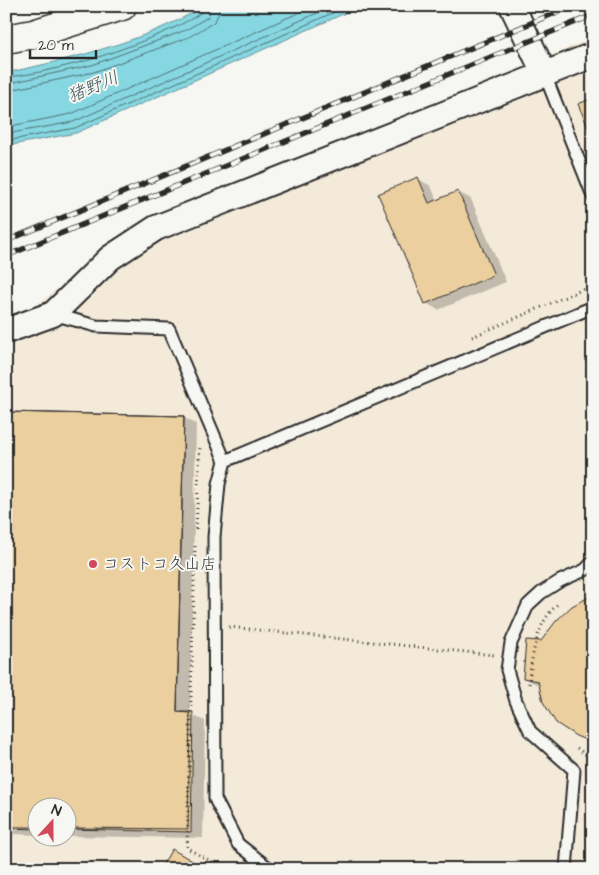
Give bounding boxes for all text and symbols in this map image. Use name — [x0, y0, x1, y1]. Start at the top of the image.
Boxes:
scale bar — [30, 28, 96, 60]
text: 20 m — [38, 35, 74, 56]
water label: 猪野川 — [63, 65, 123, 109]
place label: コストコ久山店 — [103, 553, 216, 575]
marker: コストコ久山店 — [87, 558, 99, 570]
north arrow — [28, 798, 78, 848]
text: N — [49, 800, 64, 822]

